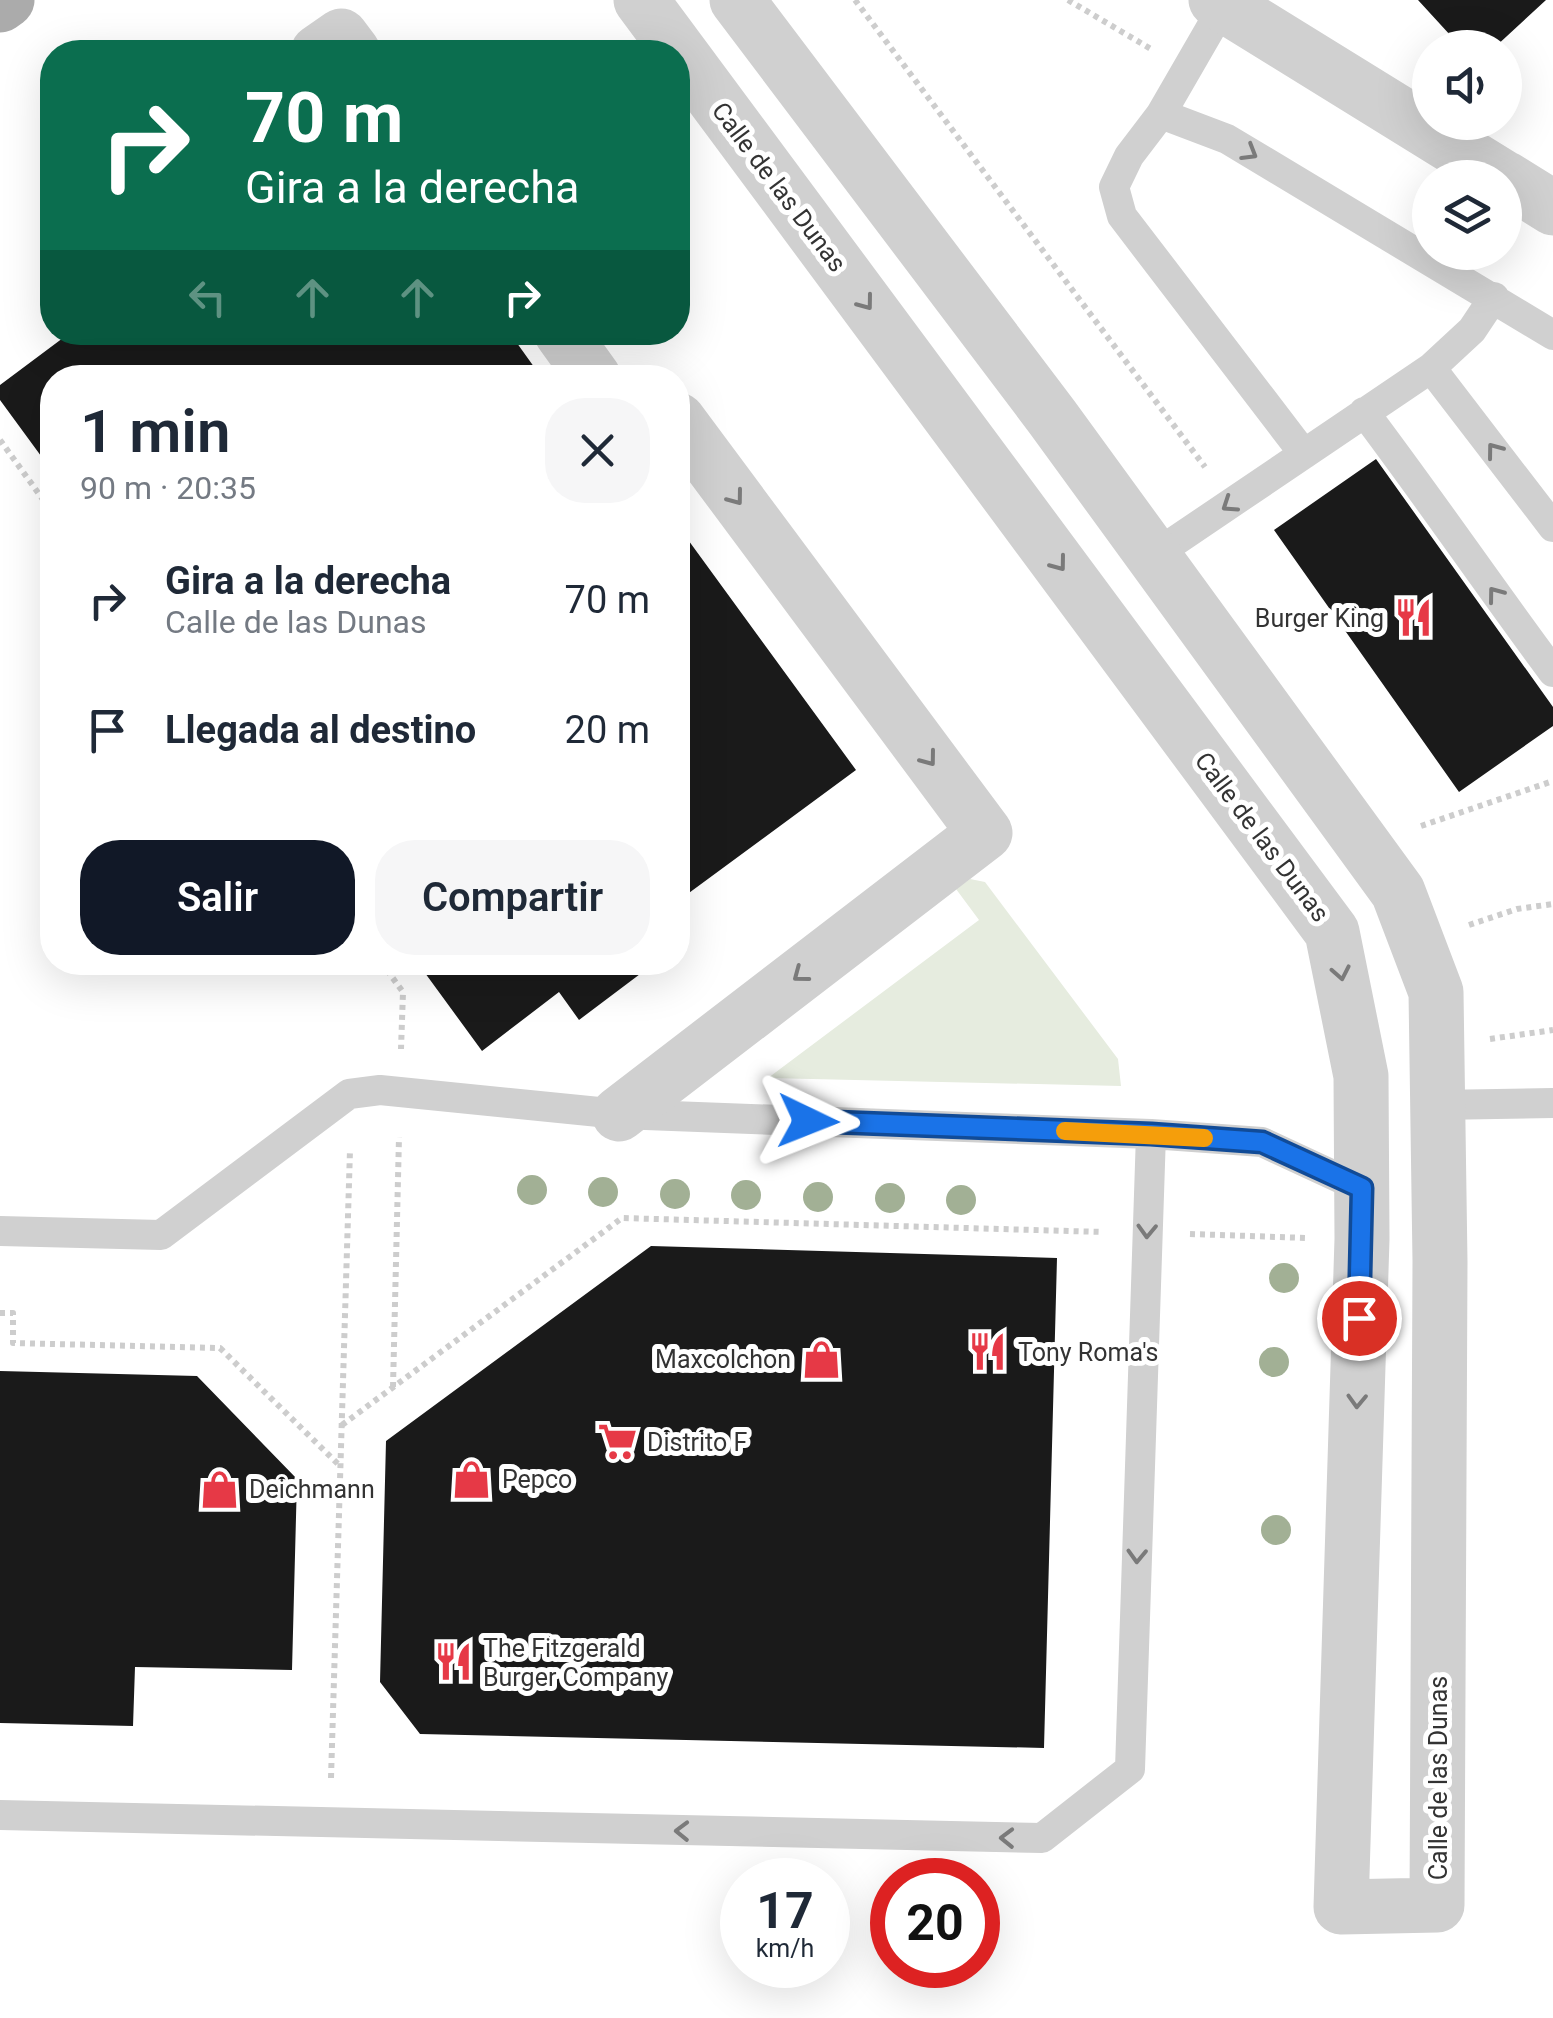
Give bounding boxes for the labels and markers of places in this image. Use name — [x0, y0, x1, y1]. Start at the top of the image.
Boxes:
restaurant icon: Burger King — [1393, 597, 1435, 639]
place label: Burger King — [1255, 604, 1384, 633]
pin — [1317, 1276, 1402, 1361]
restaurant icon: Tony Roma's — [967, 1331, 1009, 1373]
shop icon: Maxcolchon — [800, 1338, 842, 1380]
place label: Tony Roma's — [1018, 1338, 1158, 1367]
place label: Maxcolchon — [655, 1345, 791, 1374]
supermarket icon: Distrito F — [596, 1421, 638, 1463]
place label: Distrito F — [647, 1428, 748, 1457]
shop icon: Pepco — [451, 1458, 493, 1500]
place label: Pepco — [502, 1465, 572, 1494]
shop icon: Deichmann — [198, 1468, 240, 1510]
place label: Deichmann — [249, 1475, 375, 1504]
place label: The Fitzgerald Burger Company — [483, 1634, 668, 1692]
restaurant icon: The Fitzgerald Burger Company — [432, 1641, 474, 1683]

